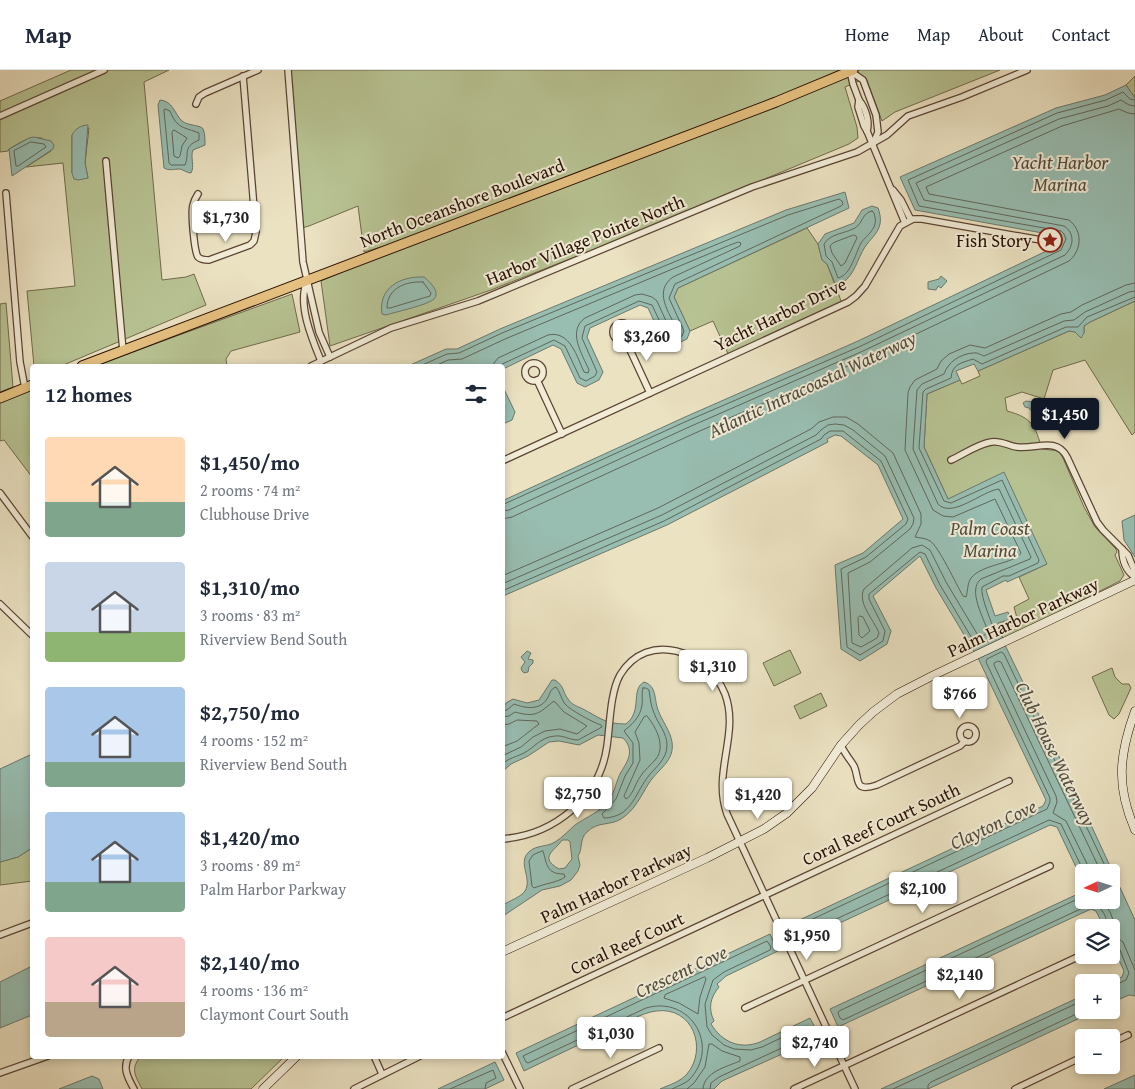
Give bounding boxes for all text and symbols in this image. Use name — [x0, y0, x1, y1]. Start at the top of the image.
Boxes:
text: Map — [25, 17, 72, 52]
text: Home — [845, 21, 889, 48]
text: Map — [917, 21, 950, 48]
text: About — [978, 21, 1024, 48]
text: Contact — [1052, 21, 1110, 48]
water label: Yacht Harbor Marina — [1012, 148, 1109, 198]
street label: North Oceanshore Boulevard — [356, 151, 569, 255]
street label: Harbor Village Pointe North — [482, 188, 688, 292]
pin: $1,730 — [185, 200, 267, 243]
text: $1,730 — [203, 205, 249, 229]
place label: Fish Story — [956, 227, 1032, 254]
place icon: Fish Story — [1037, 227, 1063, 253]
street label: Yacht Harbor Drive — [709, 270, 851, 358]
pin: $3,260 — [606, 320, 688, 362]
water label: Atlantic Intracoastal Waterway — [702, 323, 921, 445]
text: $3,260 — [624, 324, 670, 348]
text: 12 homes — [45, 379, 132, 410]
icon: filters — [462, 380, 490, 408]
pin: $1,450 — [1024, 398, 1106, 440]
text: $1,450 — [1042, 402, 1088, 426]
text: $1,450/mo — [200, 447, 300, 478]
icon: home — [85, 457, 145, 517]
text: 2 rooms · 74 m² — [200, 478, 300, 502]
text: Clubhouse Drive — [200, 502, 309, 526]
water label: Palm Coast Marina — [949, 514, 1031, 564]
street label: Palm Harbor Parkway — [943, 570, 1103, 664]
text: $1,310/mo — [200, 572, 300, 603]
icon: home — [85, 582, 145, 642]
text: 3 rooms · 83 m² — [200, 603, 300, 627]
text: Riverview Bend South — [200, 627, 347, 651]
pin: $1,310 — [672, 650, 754, 692]
text: $1,310 — [690, 654, 736, 678]
pin: $766 — [930, 676, 990, 719]
water label: Club House Waterway — [1009, 677, 1103, 831]
text: $766 — [943, 681, 977, 705]
text: $2,750/mo — [200, 697, 300, 728]
icon: home — [85, 707, 145, 767]
text: 4 rooms · 152 m² — [200, 728, 308, 752]
text: Riverview Bend South — [200, 752, 347, 776]
pin: $2,750 — [537, 776, 619, 819]
street label: Coral Reef Court South — [798, 776, 964, 872]
pin: $1,420 — [717, 778, 799, 820]
text: $2,750 — [555, 781, 601, 805]
text: $1,420 — [735, 782, 781, 806]
water label: Clayton Cove — [945, 792, 1041, 856]
text: $1,420/mo — [200, 822, 300, 853]
icon: home — [85, 832, 145, 892]
street label: Palm Harbor Parkway — [536, 836, 696, 930]
text: 3 rooms · 89 m² — [200, 853, 300, 877]
north arrow — [1075, 864, 1120, 909]
map controls — [1075, 864, 1120, 1074]
pin: $2,100 — [882, 872, 964, 914]
text: $2,100 — [900, 876, 946, 900]
text: Palm Harbor Parkway — [200, 877, 346, 901]
street label: Coral Reef Court — [565, 904, 689, 981]
pin: $1,950 — [766, 918, 848, 961]
button: layers — [1075, 919, 1120, 964]
text: $1,950 — [784, 923, 830, 947]
water label: Crescent Cove — [630, 937, 732, 1005]
text: $2,140/mo — [200, 947, 300, 978]
icon: home — [85, 957, 145, 1017]
pin: $2,140 — [919, 958, 1001, 1000]
text: $2,140 — [937, 962, 983, 986]
button: + — [1075, 974, 1120, 1019]
text: 4 rooms · 136 m² — [200, 978, 308, 1002]
text: Claymont Court South — [200, 1002, 349, 1026]
pin: $1,030 — [570, 1016, 652, 1059]
text: $1,030 — [588, 1021, 634, 1045]
pin: $2,740 — [774, 1026, 856, 1068]
button: − — [1075, 1029, 1120, 1074]
text: $2,740 — [792, 1030, 838, 1054]

